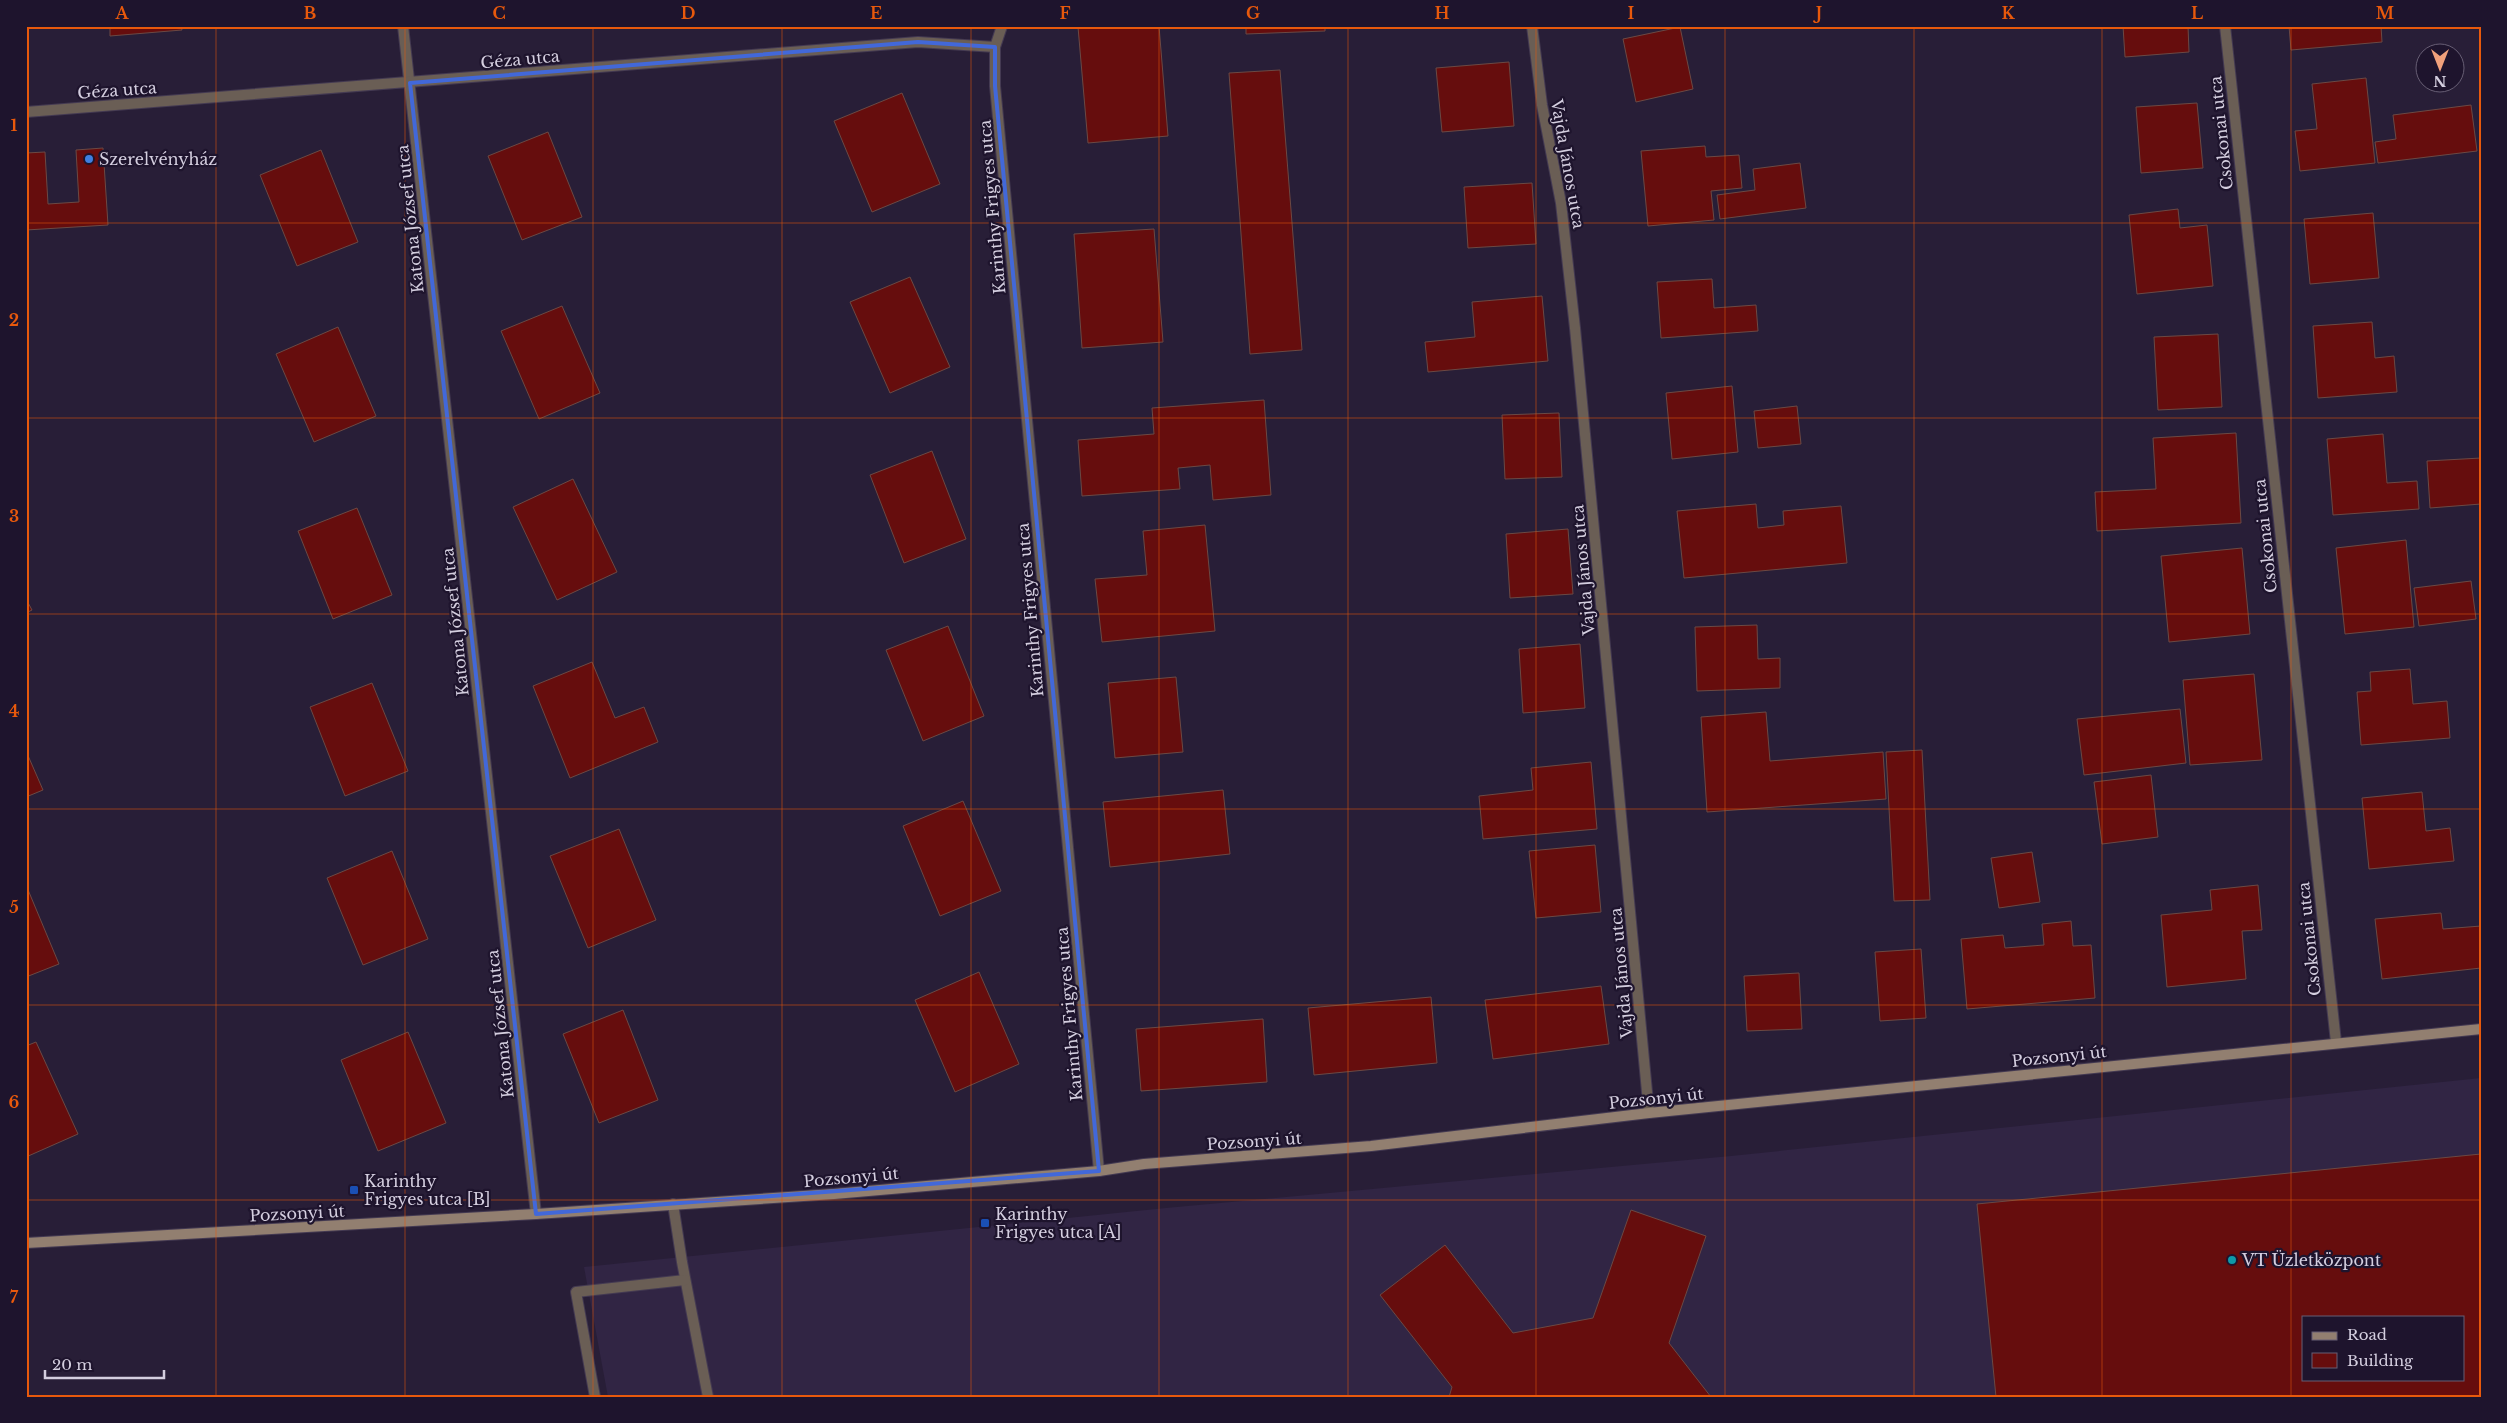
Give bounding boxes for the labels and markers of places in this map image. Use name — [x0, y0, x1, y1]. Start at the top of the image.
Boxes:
place label: Szerelvényház — [99, 149, 217, 169]
marker: Szerelvényház — [83, 153, 95, 165]
place label: Karinthy Frigyes utca [B] — [364, 1171, 491, 1209]
marker: Karinthy Frigyes utca [B] — [348, 1184, 360, 1196]
place label: Karinthy Frigyes utca [A] — [995, 1204, 1121, 1242]
marker: Karinthy Frigyes utca [A] — [979, 1217, 991, 1229]
place label: VT Üzletközpont — [2241, 1250, 2381, 1270]
marker: VT Üzletközpont — [2226, 1254, 2238, 1266]

